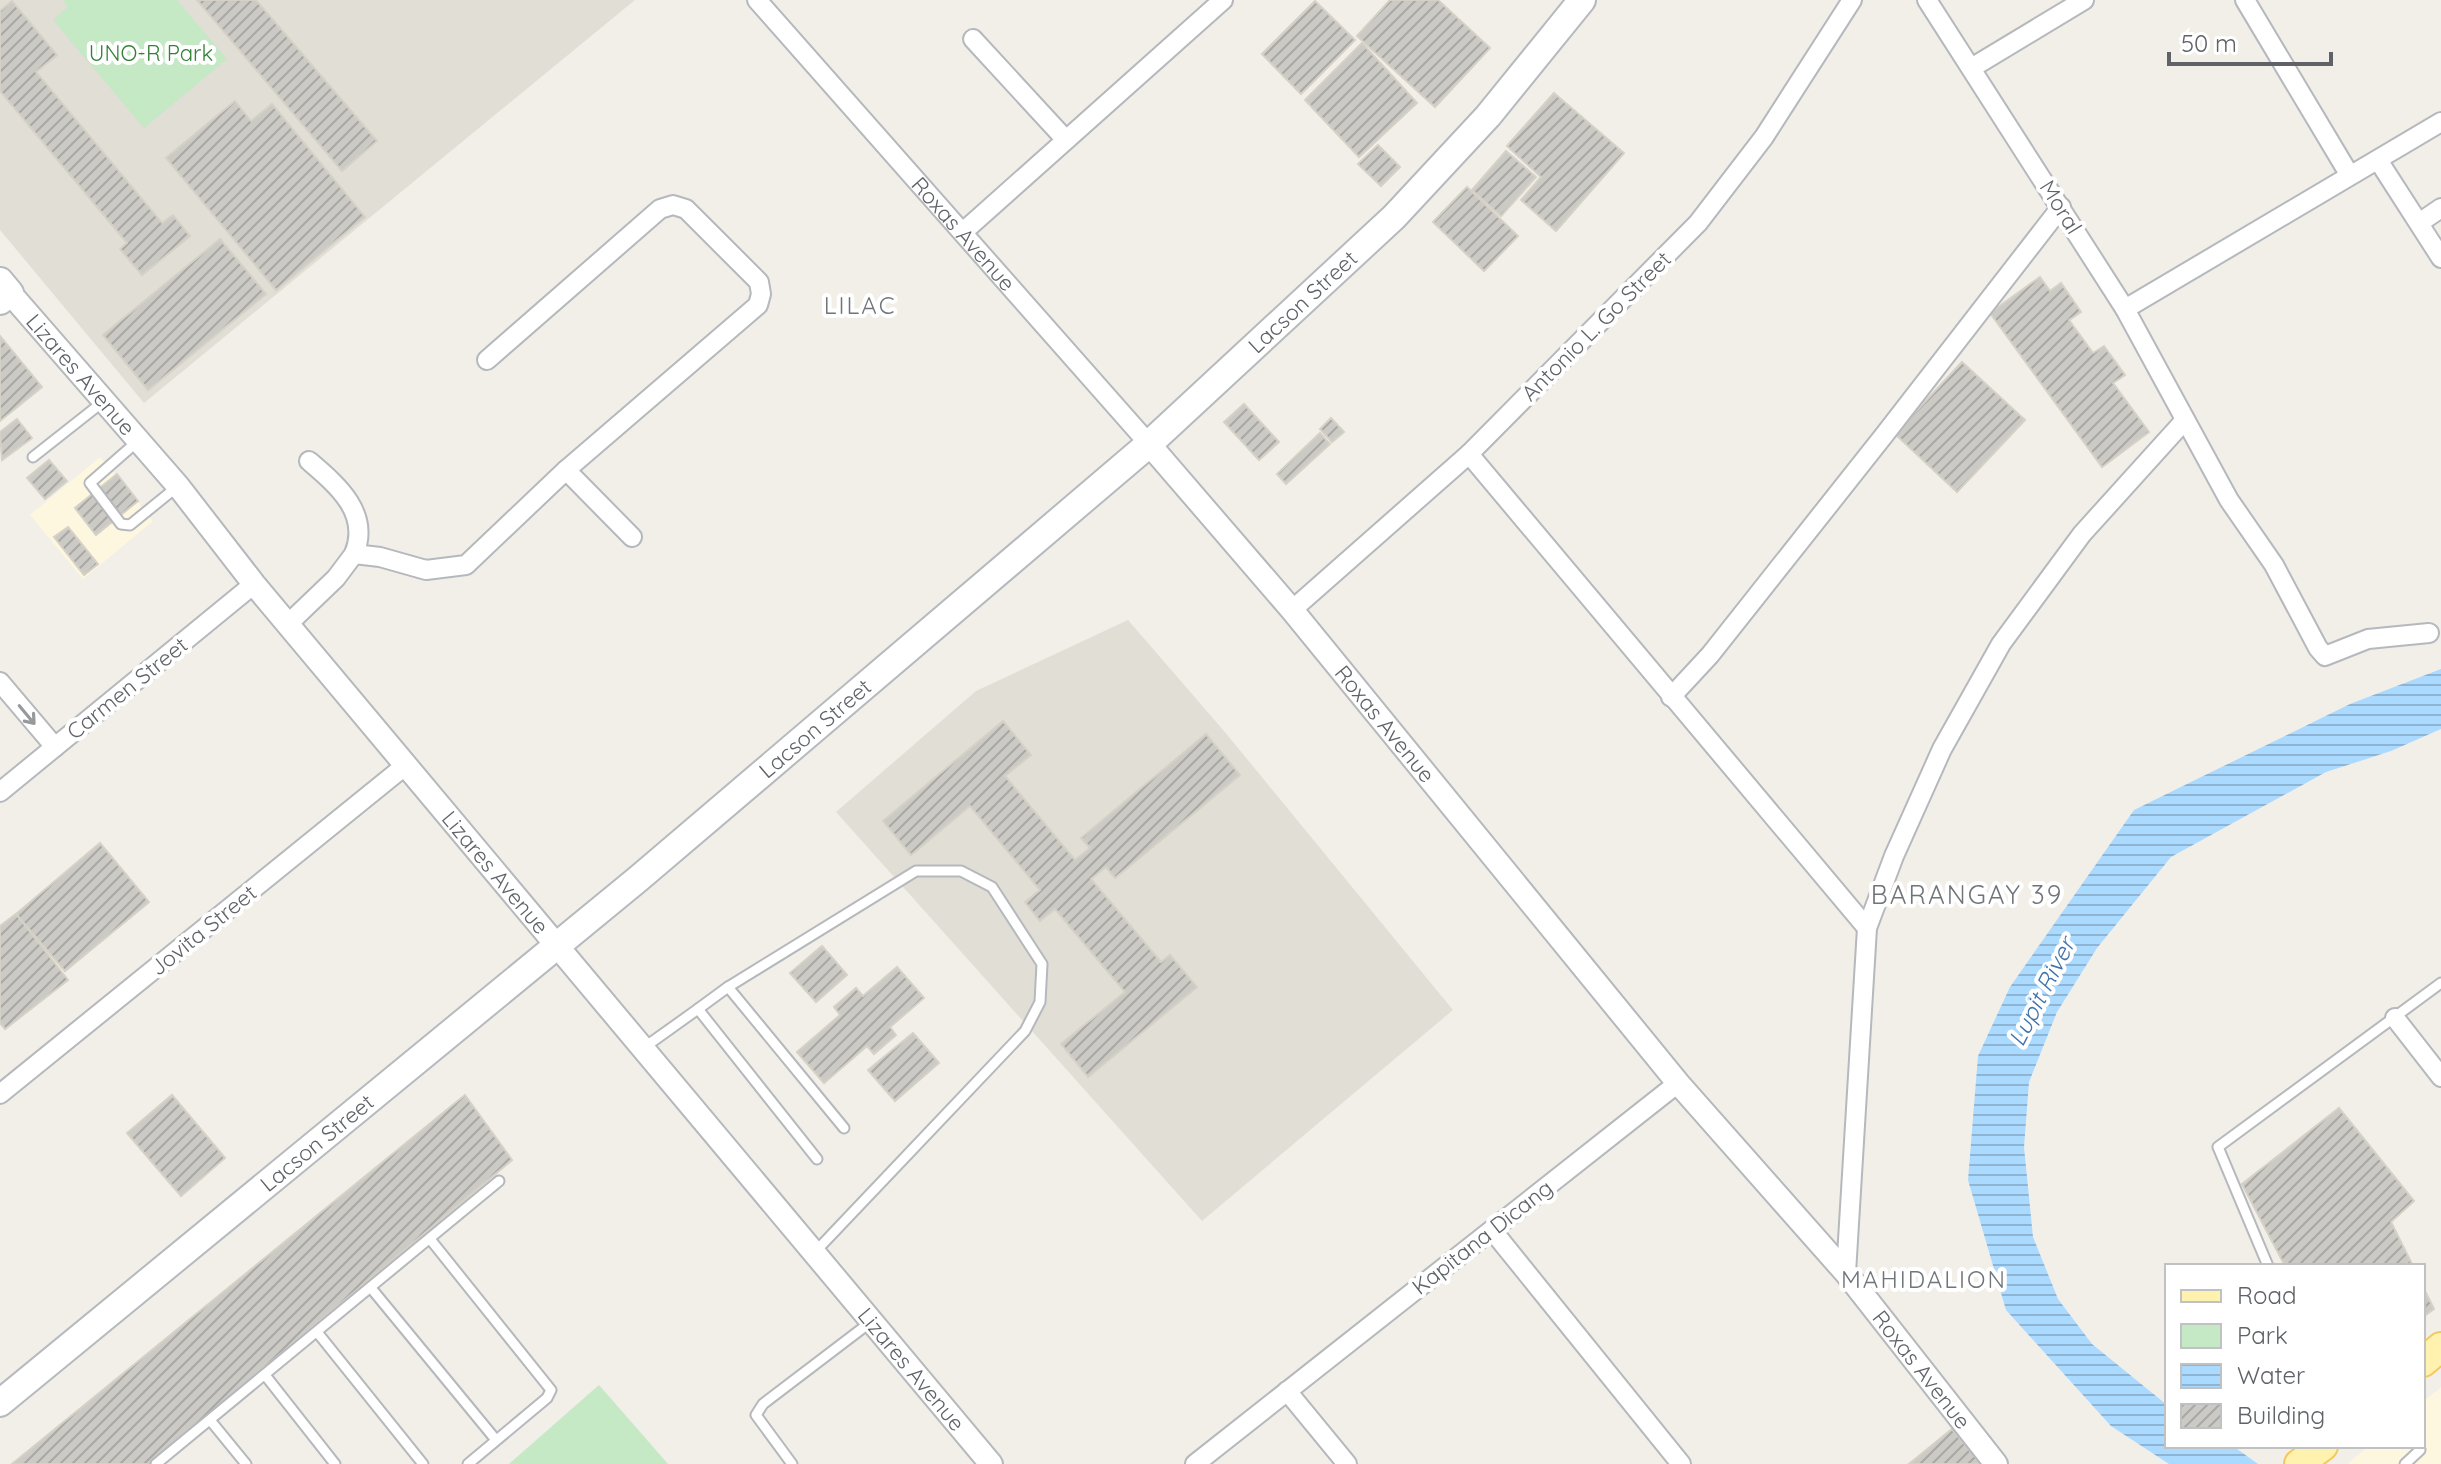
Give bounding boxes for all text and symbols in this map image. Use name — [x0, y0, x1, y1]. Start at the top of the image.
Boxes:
scale bar — [2169, 16, 2331, 66]
text: 50 m — [2181, 28, 2237, 58]
park label: UNO-R Park — [89, 39, 213, 67]
street label: Roxas Avenue — [906, 171, 1021, 297]
street label: Moral — [2034, 175, 2088, 239]
street label: Lacson Street — [1242, 244, 1363, 359]
street label: Antonio L. Go Street — [1515, 245, 1677, 407]
district label: LILAC — [824, 290, 896, 320]
street label: Lizares Avenue — [20, 308, 141, 441]
street label: Carmen Street — [61, 631, 193, 745]
street label: Roxas Avenue — [1329, 659, 1441, 788]
street label: Lacson Street — [753, 673, 877, 784]
one-way arrow — [18, 704, 36, 724]
street label: Lizares Avenue — [436, 805, 555, 940]
district label: BARANGAY 39 — [1871, 878, 2063, 911]
street label: Jovita Street — [144, 879, 262, 981]
water label: Lupit River — [2001, 930, 2082, 1051]
street label: Lacson Street — [254, 1088, 379, 1198]
street label: Kapitana Dicang — [1406, 1173, 1558, 1301]
district label: MAHIDALION — [1841, 1264, 2007, 1294]
legend — [2165, 1264, 2425, 1448]
text: Road — [2237, 1280, 2297, 1310]
street label: Lizares Avenue — [852, 1302, 971, 1437]
street label: Roxas Avenue — [1867, 1305, 1977, 1435]
text: Park — [2237, 1320, 2288, 1350]
text: Water — [2237, 1360, 2305, 1390]
text: Building — [2237, 1400, 2325, 1430]

